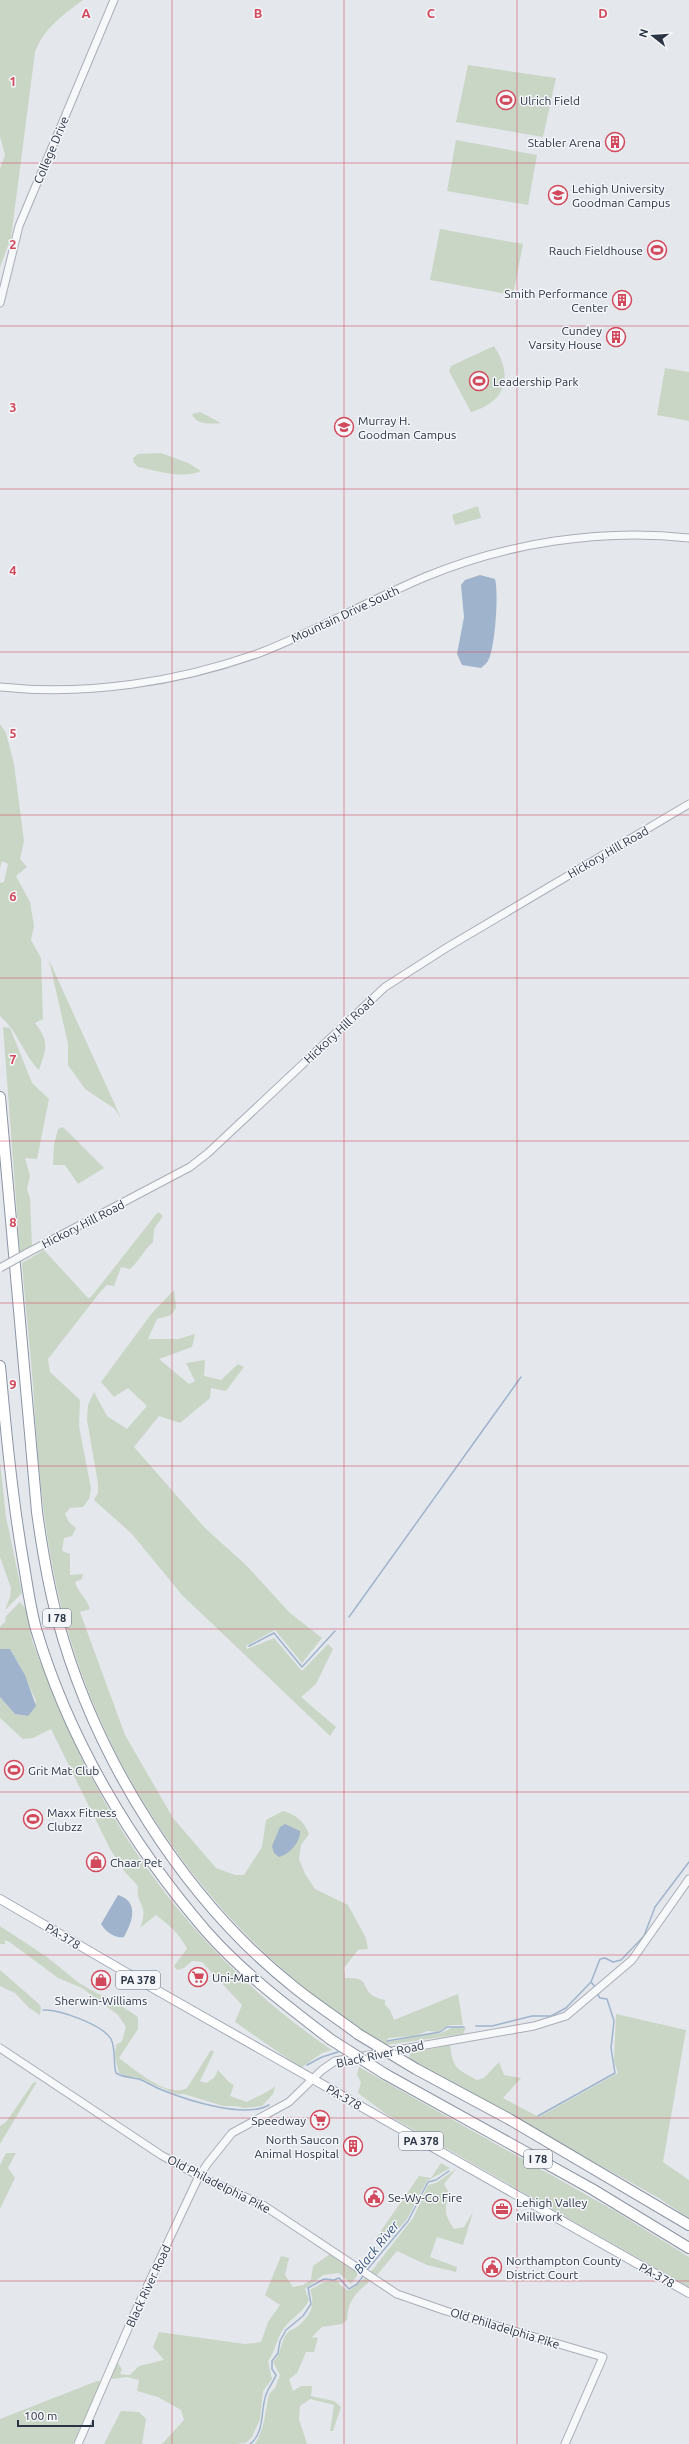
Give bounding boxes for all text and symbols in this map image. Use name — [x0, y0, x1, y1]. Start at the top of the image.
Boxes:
text: A — [81, 6, 91, 20]
text: B — [254, 6, 263, 20]
text: C — [427, 6, 436, 20]
text: D — [598, 6, 608, 20]
north arrow — [633, 16, 673, 56]
text: N — [636, 27, 650, 39]
text: 1 — [9, 74, 17, 88]
sports icon: Ulrich Field — [495, 89, 517, 111]
place label: Ulrich Field — [520, 94, 580, 107]
street label: College Drive — [31, 114, 71, 186]
building icon: Stabler Arena — [604, 131, 626, 153]
place label: Stabler Arena — [528, 136, 601, 149]
place label: Lehigh University Goodman Campus — [572, 182, 670, 209]
school or university icon: Lehigh University Goodman Campus — [547, 184, 569, 206]
text: 2 — [9, 237, 17, 251]
sports icon: Rauch Fieldhouse — [646, 239, 668, 261]
place label: Rauch Fieldhouse — [549, 244, 643, 257]
place label: Smith Performance Center — [504, 287, 608, 314]
building icon: Smith Performance Center — [611, 289, 633, 311]
place label: Cundey Varsity House — [528, 324, 602, 351]
building icon: Cundey Varsity House — [605, 326, 627, 348]
sports icon: Leadership Park — [468, 370, 490, 392]
place label: Leadership Park — [493, 375, 579, 388]
text: 3 — [9, 400, 17, 414]
place label: Murray H. Goodman Campus — [358, 414, 456, 441]
school or university icon: Murray H. Goodman Campus — [333, 416, 355, 438]
text: 4 — [9, 563, 17, 577]
street label: Mountain Drive South — [289, 583, 401, 645]
text: 5 — [9, 726, 17, 740]
street label: Hickory Hill Road — [565, 824, 651, 880]
text: 6 — [9, 889, 17, 903]
street label: Hickory Hill Road — [301, 994, 377, 1066]
text: 7 — [9, 1052, 17, 1066]
street label: Hickory Hill Road — [39, 1198, 127, 1250]
text: 8 — [9, 1215, 17, 1229]
text: 9 — [9, 1377, 17, 1391]
road number: I 78 — [43, 1609, 71, 1627]
sports icon: Grit Mat Club — [3, 1759, 25, 1781]
place label: Grit Mat Club — [28, 1764, 99, 1777]
place label: Maxx Fitness Clubzz — [47, 1806, 117, 1833]
sports icon: Maxx Fitness Clubzz — [22, 1808, 44, 1830]
shop icon: Chaar Pet — [85, 1851, 107, 1873]
place label: Chaar Pet — [110, 1856, 162, 1869]
street label: PA-378 — [43, 1921, 83, 1952]
supermarket icon: Uni-Mart — [187, 1966, 209, 1988]
shop icon: Sherwin-Williams — [90, 1969, 112, 1991]
road number: PA 378 — [116, 1971, 160, 1989]
place label: Uni-Mart — [212, 1971, 260, 1984]
place label: Sherwin-Williams — [55, 1994, 147, 2007]
street label: Black River Road — [335, 2038, 425, 2070]
street label: PA-378 — [324, 2082, 364, 2112]
supermarket icon: Speedway — [309, 2109, 331, 2131]
place label: Speedway — [251, 2114, 306, 2127]
road number: PA 378 — [399, 2132, 443, 2150]
place label: North Saucon Animal Hospital — [254, 2133, 339, 2160]
building icon: North Saucon Animal Hospital — [342, 2135, 364, 2157]
road number: I 78 — [524, 2150, 552, 2168]
street label: Old Philadelphia Pike — [165, 2152, 273, 2216]
public building icon: Se-Wy-Co Fire — [363, 2186, 385, 2208]
place label: Se-Wy-Co Fire — [388, 2191, 462, 2204]
place label: Lehigh Valley Millwork — [516, 2196, 587, 2223]
office icon: Lehigh Valley Millwork — [491, 2198, 513, 2220]
water label: Black River — [351, 2217, 402, 2276]
street label: Black River Road — [123, 2243, 173, 2329]
place label: Northampton County District Court — [506, 2254, 621, 2281]
public building icon: Northampton County District Court — [481, 2256, 503, 2278]
street label: PA-378 — [637, 2260, 677, 2290]
street label: Old Philadelphia Pike — [449, 2305, 561, 2351]
scale bar — [18, 2402, 93, 2428]
text: 100 m — [24, 2409, 57, 2422]

